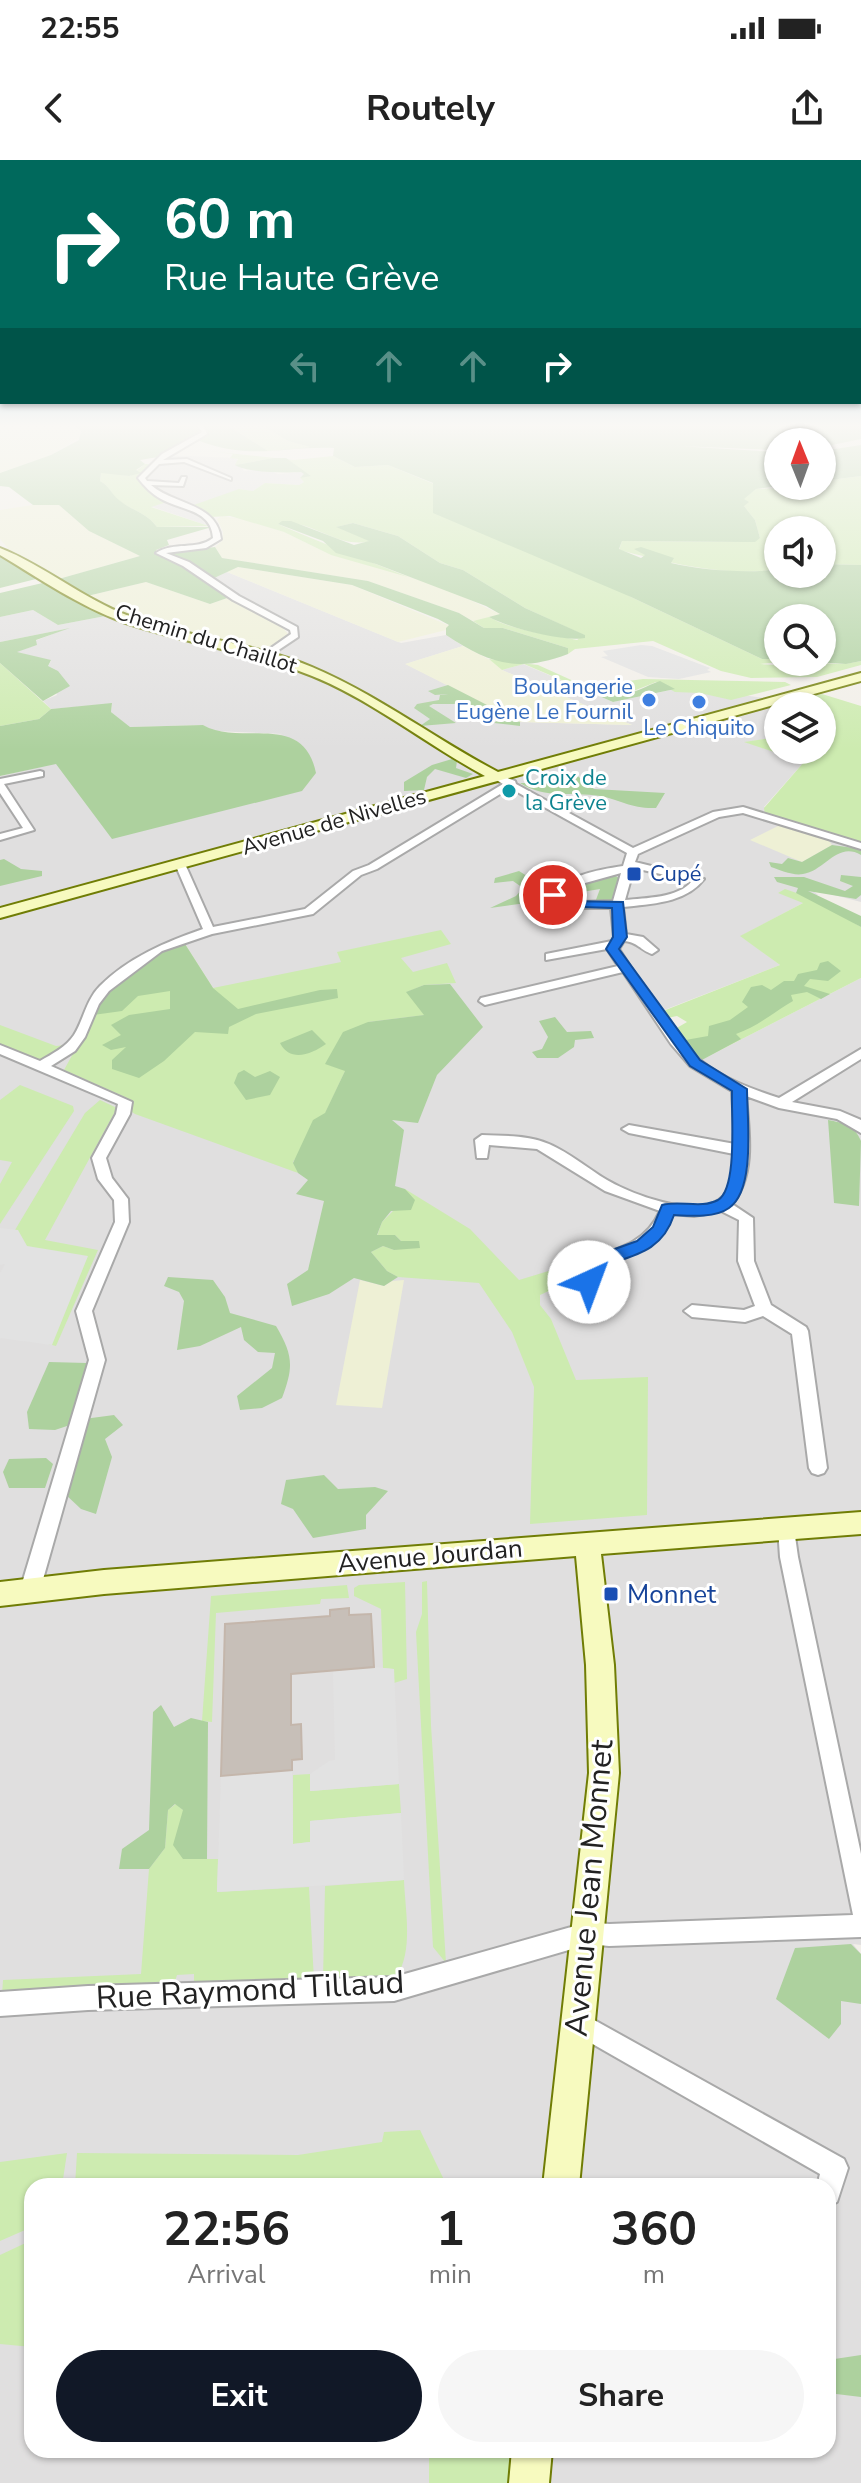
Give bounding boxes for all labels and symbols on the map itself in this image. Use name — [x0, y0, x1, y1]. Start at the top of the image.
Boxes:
north arrow — [764, 428, 836, 500]
street label: Chemin du Chaillot — [111, 597, 301, 681]
place label: Boulangerie Eugène Le Fournil — [456, 672, 633, 727]
marker: Boulangerie Eugène Le Fournil — [640, 691, 658, 709]
marker: Le Chiquito — [690, 693, 708, 711]
place label: Le Chiquito — [643, 713, 755, 743]
place label: Croix de la Grève — [525, 763, 607, 818]
street label: Avenue de Nivelles — [238, 781, 430, 863]
marker: Croix de la Grève — [500, 782, 518, 800]
place label: Cupé — [650, 859, 701, 889]
pin — [519, 861, 587, 929]
marker: Cupé — [625, 865, 643, 883]
position arrow — [547, 1240, 631, 1324]
street label: Avenue Jourdan — [336, 1530, 524, 1582]
place label: Monnet — [627, 1577, 717, 1612]
marker: Monnet — [602, 1585, 620, 1603]
street label: Avenue Jean Monnet — [555, 1737, 623, 2038]
street label: Rue Raymond Tillaud — [95, 1960, 405, 2020]

